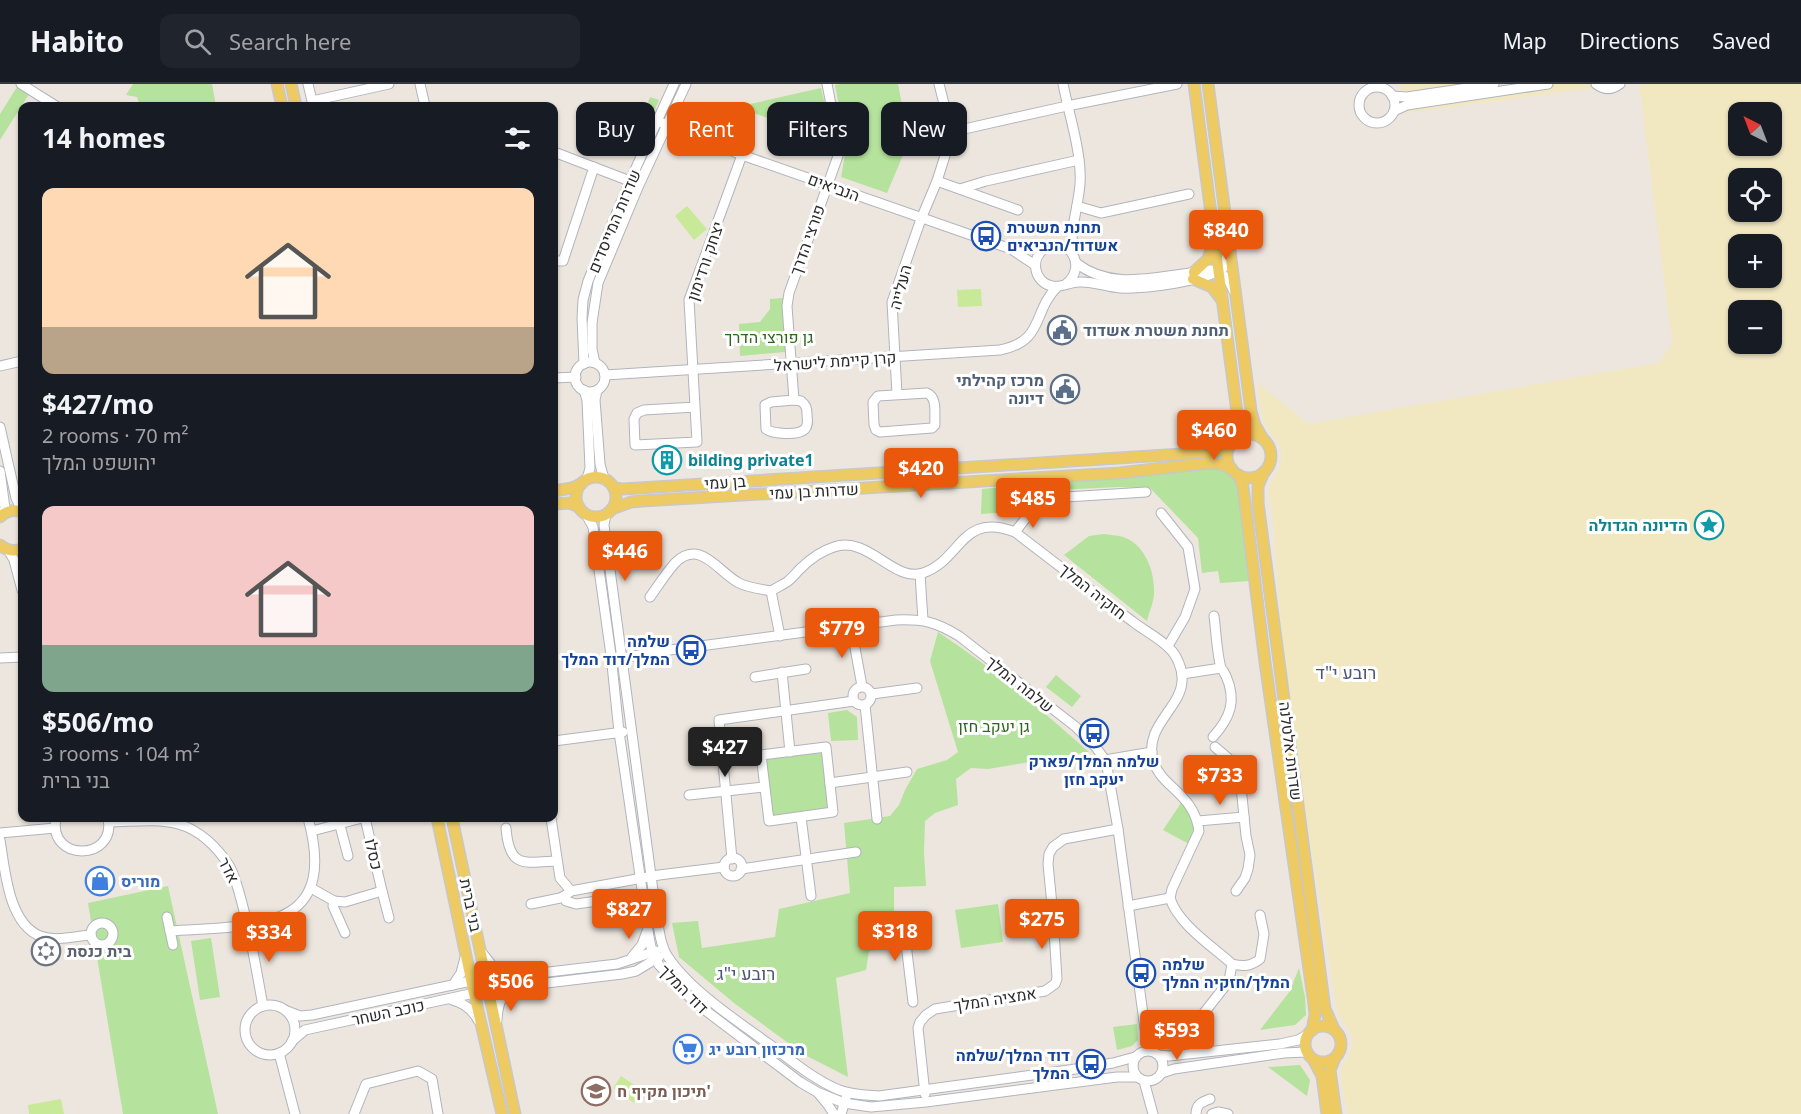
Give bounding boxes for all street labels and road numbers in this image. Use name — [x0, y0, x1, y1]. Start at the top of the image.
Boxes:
street label: שדרות המייסדים — [582, 166, 646, 276]
street label: הנביאים — [805, 167, 863, 207]
street label: פורצי הדרך — [784, 202, 830, 278]
street label: יצחק ורדימון — [681, 218, 729, 304]
street label: העלייה — [883, 262, 917, 312]
street label: קרן קיימת לישראל — [773, 346, 897, 376]
street label: בן עמי — [704, 470, 747, 494]
street label: שדרות בן עמי — [769, 478, 859, 504]
street label: חזקיה המלך — [1055, 558, 1131, 624]
street label: שלמה המלך — [982, 651, 1058, 717]
street label: שדרות אלטלנה — [1274, 700, 1308, 802]
street label: כסלו — [360, 836, 388, 872]
street label: אדר — [213, 853, 245, 887]
street label: בני ברית — [455, 876, 488, 934]
street label: דוד המלך — [655, 960, 713, 1018]
street label: אמציה המלך — [952, 982, 1038, 1016]
street label: כוכב השחר — [349, 994, 427, 1030]

